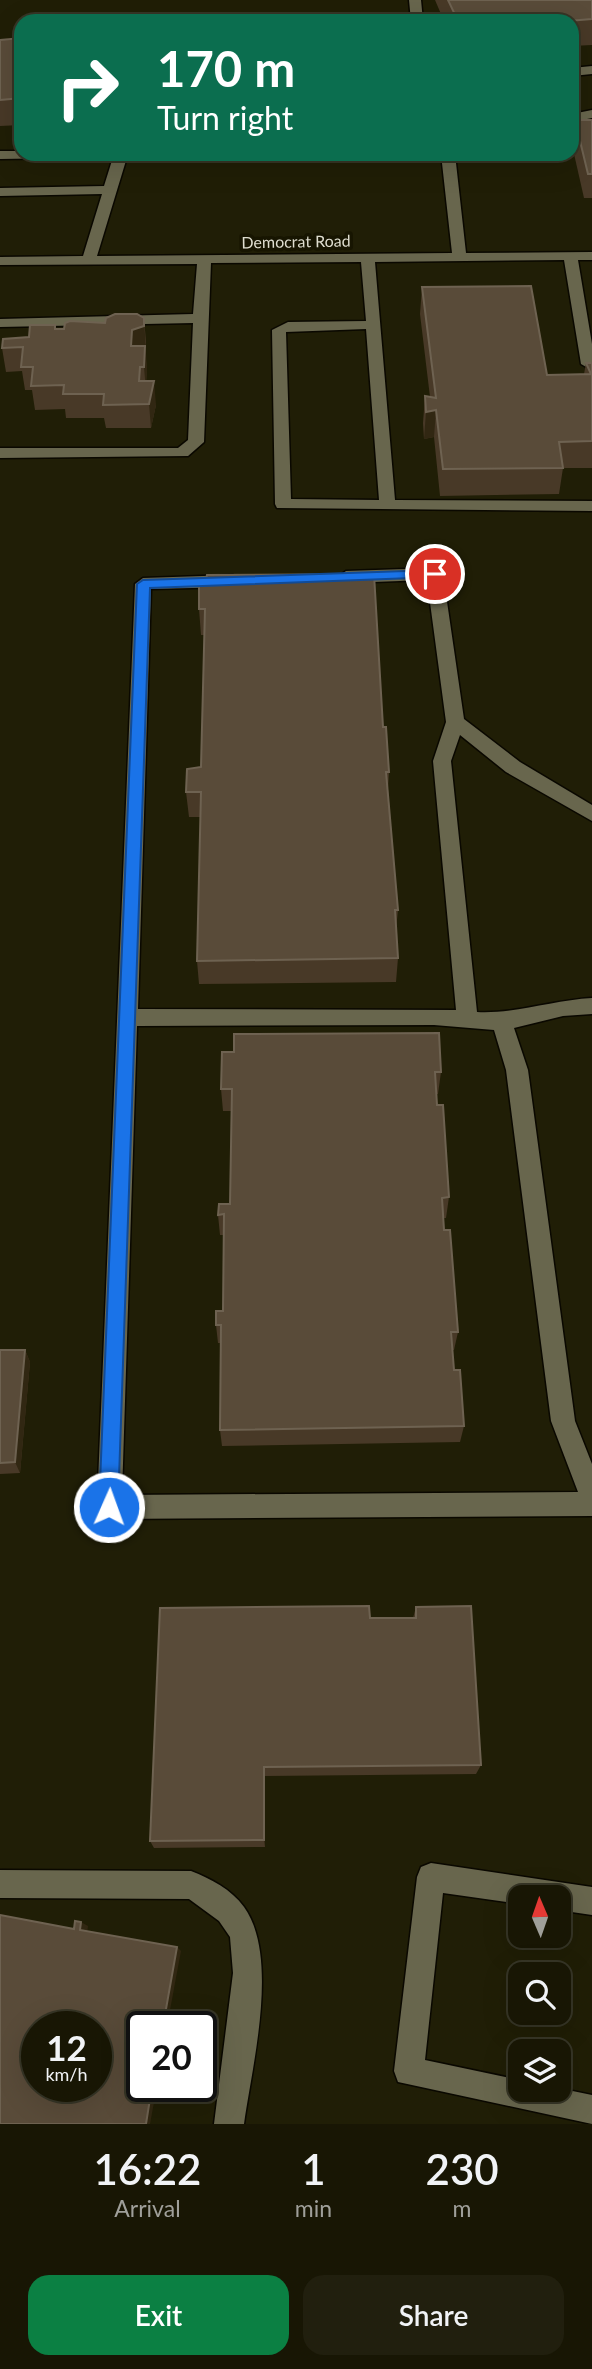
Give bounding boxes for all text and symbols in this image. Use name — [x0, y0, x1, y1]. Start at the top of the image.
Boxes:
text: 170 m — [157, 39, 295, 97]
icon: right — [42, 42, 133, 133]
text: Turn right — [157, 98, 293, 137]
street label: Democrat Road — [241, 231, 351, 251]
pin — [405, 544, 465, 604]
icon: arrive — [416, 555, 454, 593]
position arrow — [72, 1470, 146, 1544]
north arrow — [508, 1885, 570, 1948]
map controls — [508, 1885, 571, 2102]
button: search — [508, 1962, 571, 2025]
speed limit sign: 20 — [126, 2011, 217, 2102]
text: 12 — [46, 2026, 87, 2068]
button: layers — [508, 2039, 571, 2102]
text: km/h — [45, 2063, 88, 2085]
text: 16:22 — [93, 2144, 201, 2194]
text: 1 — [301, 2144, 326, 2194]
text: 230 — [426, 2144, 499, 2194]
text: Arrival — [114, 2194, 181, 2222]
text: min — [295, 2194, 332, 2222]
text: m — [453, 2194, 472, 2222]
button: Exit — [28, 2275, 289, 2355]
button: Share — [303, 2275, 564, 2355]

